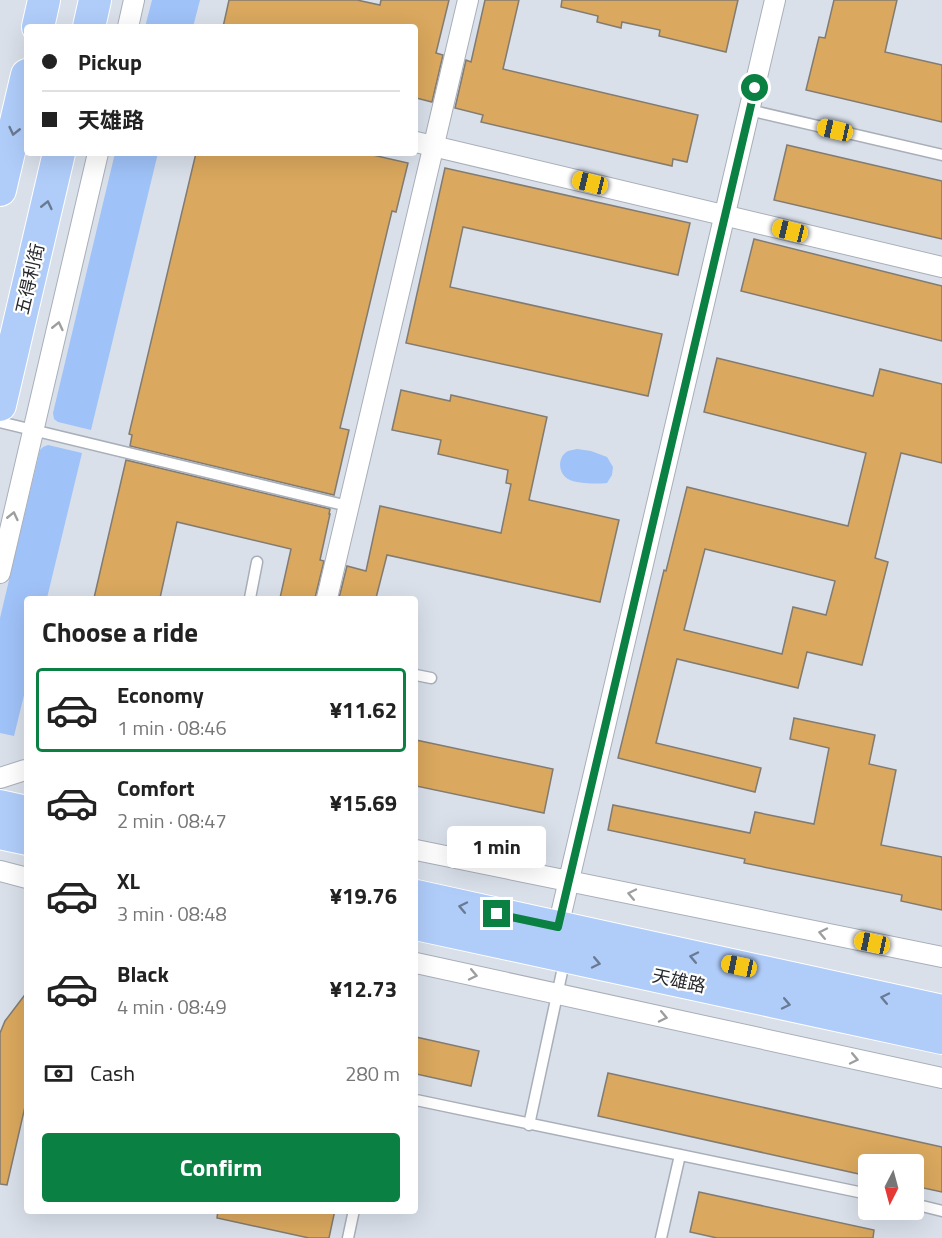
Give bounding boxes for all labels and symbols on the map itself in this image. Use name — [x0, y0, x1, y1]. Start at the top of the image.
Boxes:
route start — [741, 74, 768, 101]
car — [815, 117, 855, 143]
one-way arrow — [8, 126, 21, 136]
car — [570, 170, 610, 196]
one-way arrow — [39, 201, 52, 211]
car — [770, 218, 810, 244]
street label: 五得利街 — [8, 241, 51, 317]
one-way arrow — [50, 321, 63, 331]
one-way arrow — [6, 511, 19, 521]
callout: 1 min — [448, 827, 546, 869]
one-way arrow — [627, 888, 637, 901]
route end — [483, 900, 510, 927]
one-way arrow — [458, 901, 468, 914]
one-way arrow — [818, 927, 828, 940]
car — [853, 930, 891, 956]
one-way arrow — [690, 951, 700, 964]
car — [720, 953, 758, 979]
one-way arrow — [591, 955, 601, 968]
street label: 天雄路 — [650, 962, 708, 999]
one-way arrow — [467, 968, 477, 981]
one-way arrow — [880, 992, 890, 1005]
one-way arrow — [781, 997, 791, 1010]
one-way arrow — [658, 1010, 668, 1023]
one-way arrow — [848, 1052, 858, 1065]
north arrow — [858, 1154, 924, 1220]

